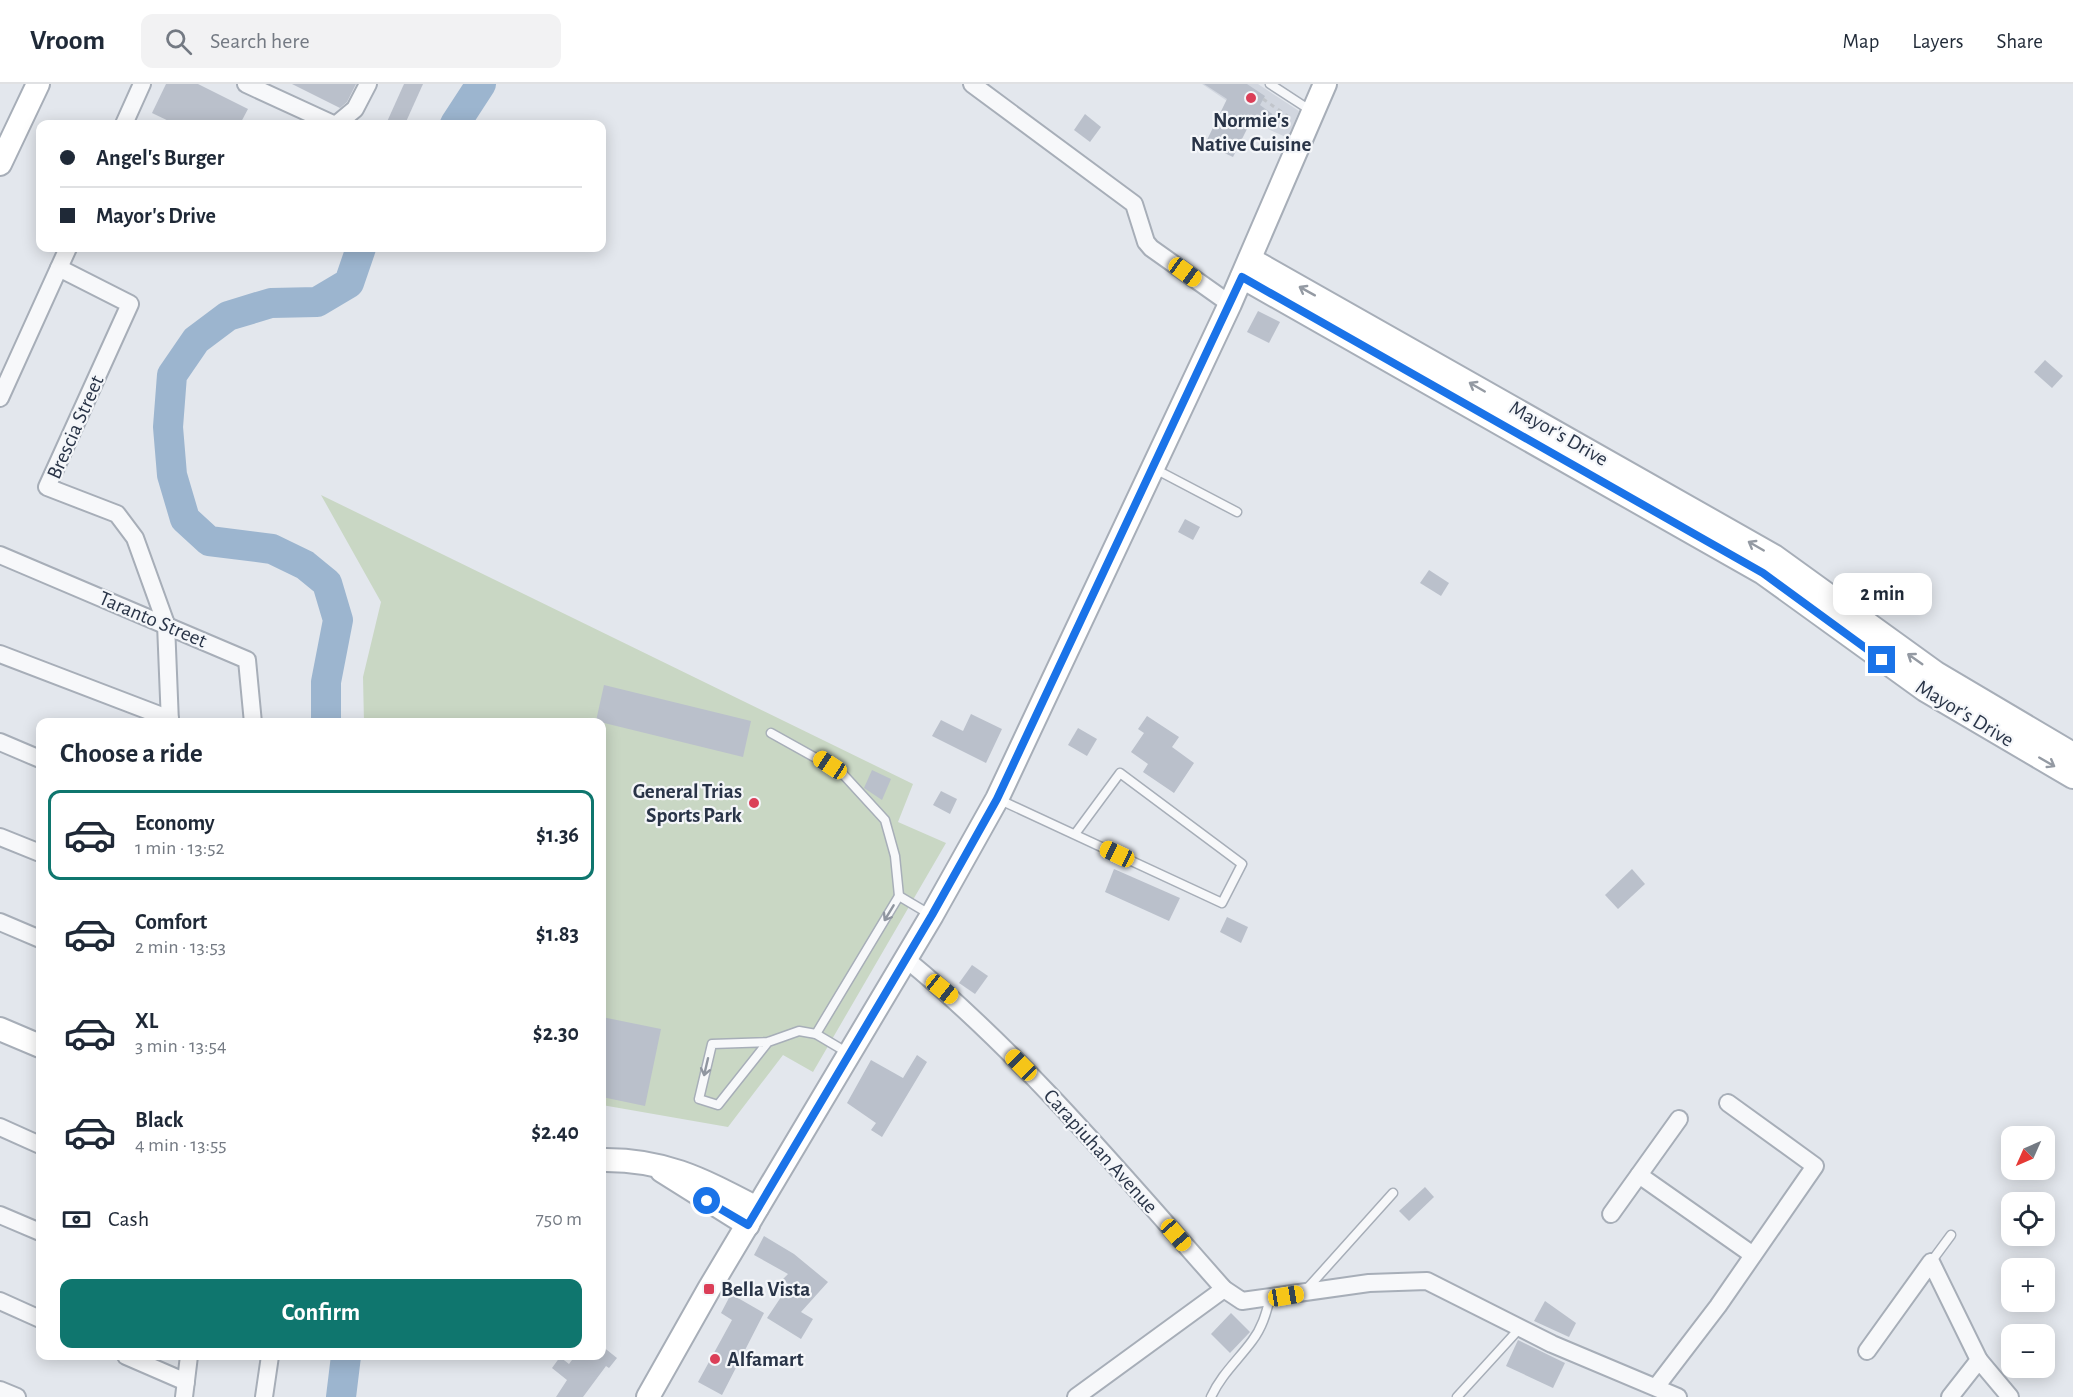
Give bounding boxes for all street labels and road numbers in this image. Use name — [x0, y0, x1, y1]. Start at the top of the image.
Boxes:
street label: Brescia Street — [43, 372, 108, 482]
street label: Mayor's Drive — [1506, 397, 1612, 470]
street label: Taranto Street — [96, 587, 210, 652]
street label: Mayor's Drive — [1912, 676, 2017, 751]
street label: Carapiuhan Avenue — [1040, 1085, 1162, 1217]

